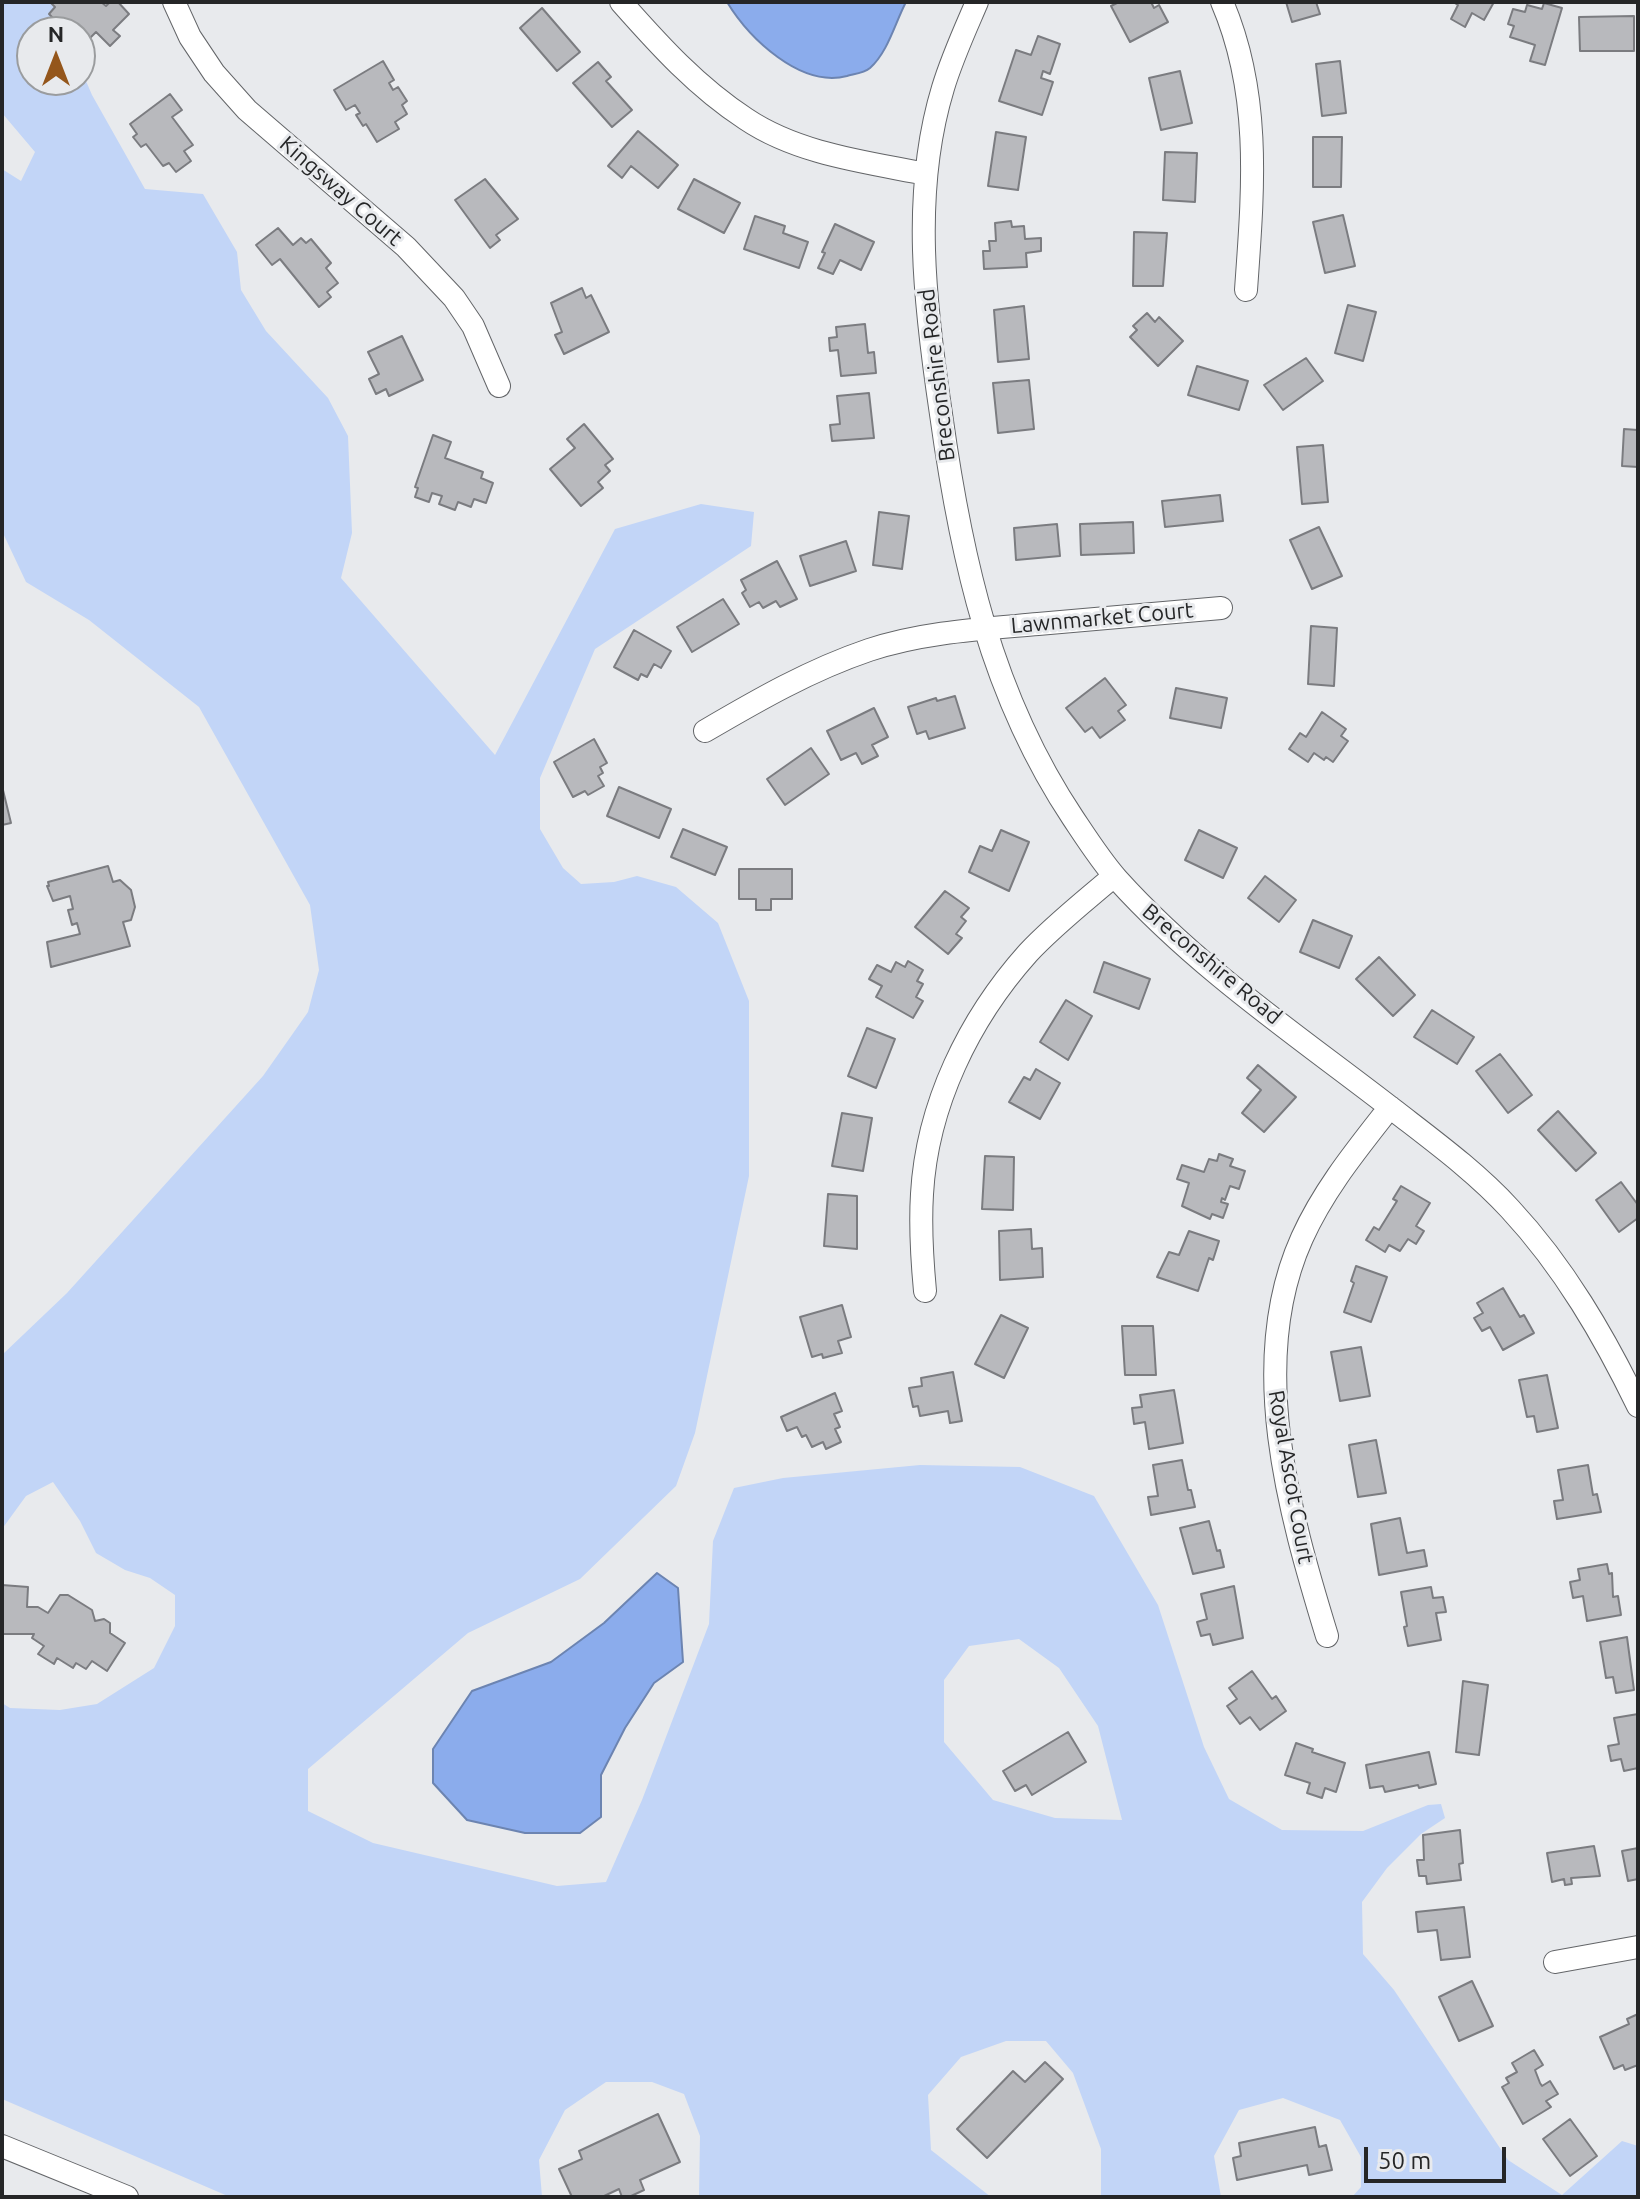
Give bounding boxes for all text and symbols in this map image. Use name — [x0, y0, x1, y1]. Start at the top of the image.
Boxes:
north arrow — [16, 16, 96, 96]
text: N — [48, 21, 64, 46]
street label: Kingsway Court — [274, 131, 408, 251]
street label: Breconshire Road — [913, 287, 961, 463]
street label: Lawnmarket Court — [1010, 597, 1194, 639]
street label: Breconshire Road — [1137, 898, 1287, 1030]
street label: Royal Ascot Court — [1263, 1388, 1319, 1566]
scale bar — [1368, 2131, 1510, 2181]
text: 50 m — [1378, 2147, 1431, 2174]

